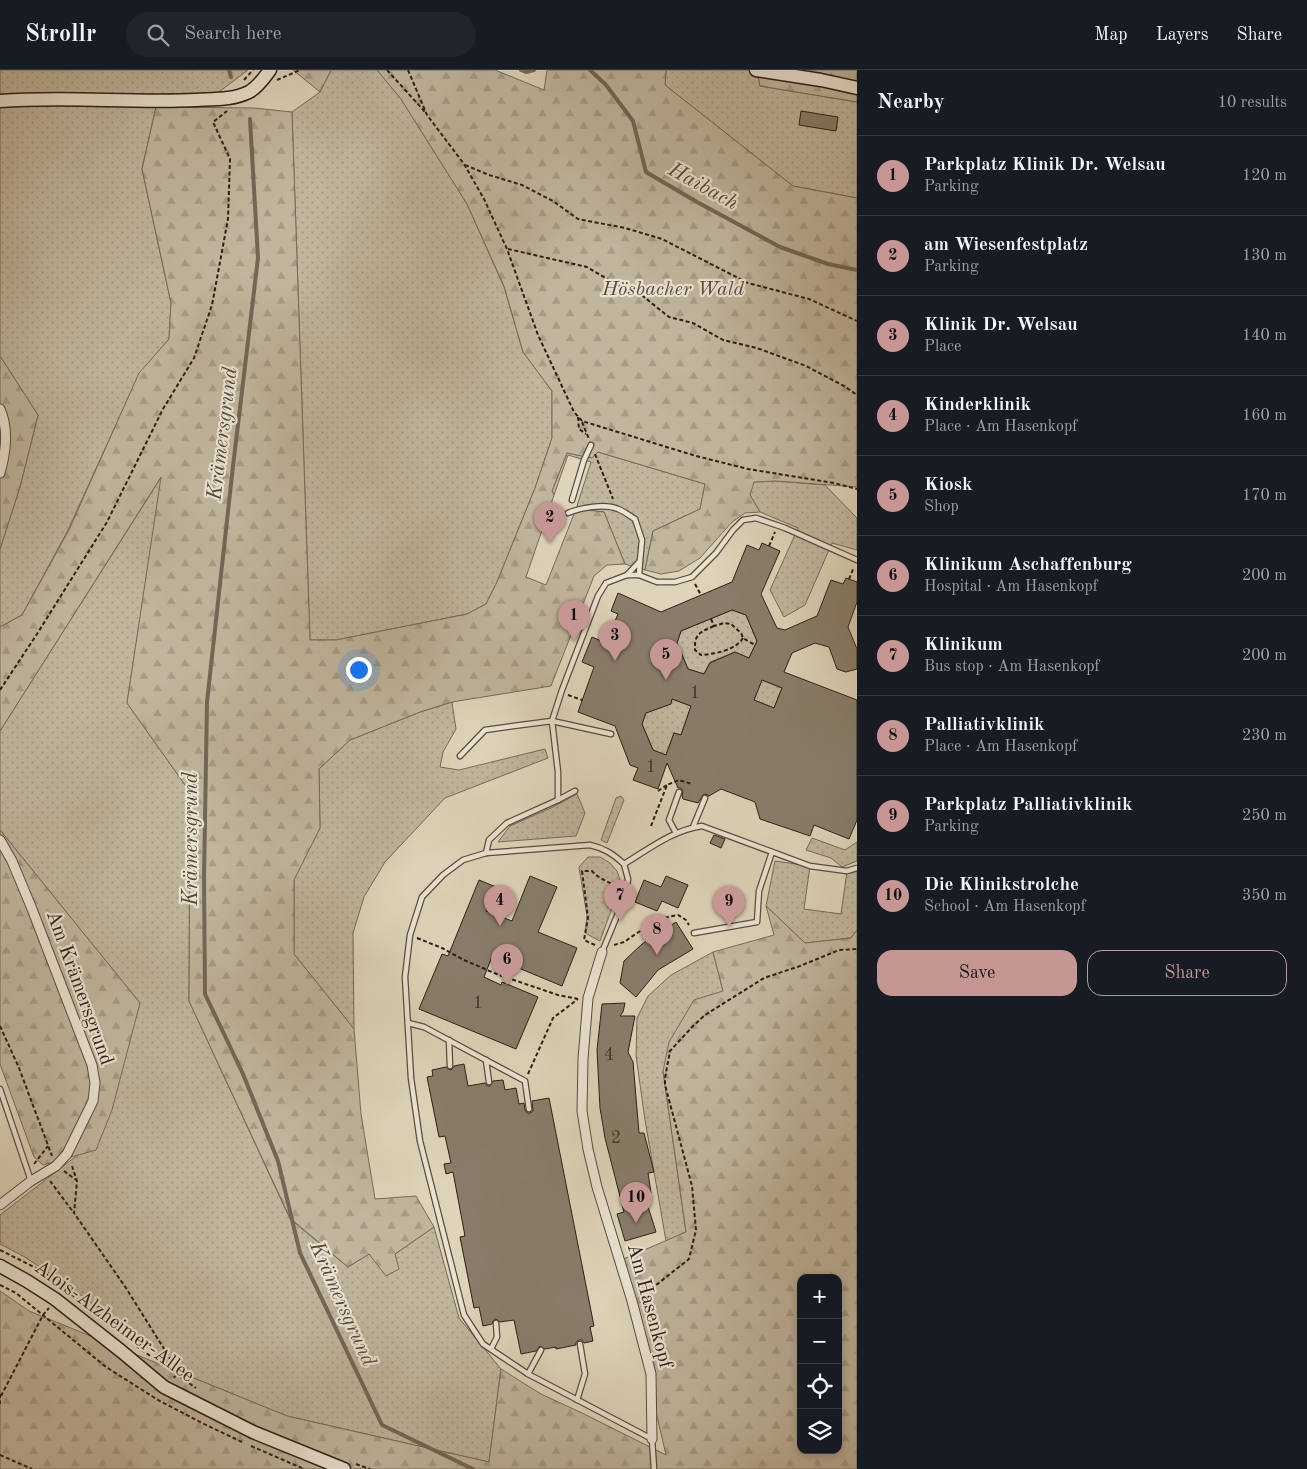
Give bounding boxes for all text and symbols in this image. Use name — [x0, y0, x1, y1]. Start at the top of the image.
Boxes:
search box — [126, 12, 476, 57]
icon: search — [144, 21, 172, 49]
text: Strollr — [25, 23, 96, 47]
text: Search here — [184, 25, 282, 44]
text: Map — [1094, 26, 1128, 44]
text: Layers — [1156, 26, 1208, 44]
text: Share — [1236, 26, 1282, 44]
text: Nearby — [877, 92, 945, 113]
text: 10 results — [1218, 95, 1287, 111]
text: Parkplatz Klinik Dr. Welsau — [924, 156, 1166, 175]
water label: Haibach — [664, 159, 742, 215]
text: 1 — [888, 168, 898, 184]
text: 120 m — [1242, 168, 1287, 184]
text: Parking — [924, 179, 979, 195]
text: am Wiesenfestplatz — [924, 236, 1088, 255]
text: 2 — [888, 248, 898, 264]
text: 130 m — [1242, 248, 1287, 264]
text: Parking — [924, 259, 979, 275]
park label: Hösbacher Wald — [601, 280, 744, 300]
text: Klinik Dr. Welsau — [924, 316, 1078, 335]
text: 3 — [888, 328, 898, 344]
text: 140 m — [1242, 328, 1287, 344]
text: Place — [924, 339, 961, 355]
water label: Krämersgrund — [204, 365, 242, 503]
text: Kinderklinik — [924, 396, 1031, 415]
text: 4 — [888, 408, 898, 424]
text: 160 m — [1242, 408, 1287, 424]
text: Place · Am Hasenkopf — [924, 419, 1078, 435]
text: Kiosk — [924, 476, 973, 495]
text: 5 — [888, 488, 898, 504]
text: 170 m — [1242, 488, 1287, 504]
text: Shop — [924, 499, 959, 515]
pin: 2 — [534, 502, 566, 543]
text: Klinikum Aschaffenburg — [924, 556, 1132, 575]
text: 6 — [888, 568, 898, 584]
text: 200 m — [1242, 568, 1287, 584]
text: Hospital · Am Hasenkopf — [924, 579, 1098, 595]
pin: 1 — [558, 600, 590, 641]
pin: 3 — [599, 620, 631, 661]
text: Klinikum — [924, 636, 1003, 655]
pin: 5 — [650, 639, 682, 680]
text: 7 — [888, 648, 898, 664]
text: 200 m — [1242, 648, 1287, 664]
your location — [346, 657, 372, 683]
text: Bus stop · Am Hasenkopf — [924, 659, 1100, 675]
house number: 1 — [690, 684, 700, 702]
text: Palliativklinik — [924, 716, 1045, 735]
text: 8 — [888, 728, 898, 744]
text: 230 m — [1242, 728, 1287, 744]
text: Place · Am Hasenkopf — [924, 739, 1078, 755]
house number: 1 — [646, 758, 656, 776]
water label: Krämersgrund — [181, 771, 202, 907]
text: Parkplatz Palliativklinik — [924, 796, 1133, 815]
text: 9 — [888, 808, 898, 824]
text: 250 m — [1242, 808, 1287, 824]
text: Parking — [924, 819, 979, 835]
text: Die Klinikstrolche — [924, 876, 1079, 895]
pin: 7 — [604, 880, 636, 921]
pin: 4 — [484, 885, 516, 926]
pin: 9 — [713, 886, 745, 927]
text: 10 — [884, 888, 902, 904]
text: 350 m — [1242, 888, 1287, 904]
text: School · Am Hasenkopf — [924, 899, 1086, 915]
street label: Am Krämersgrund — [42, 908, 116, 1068]
pin: 8 — [641, 914, 673, 955]
pin: 6 — [491, 944, 523, 985]
button: Save — [877, 950, 1077, 996]
button: Share — [1087, 950, 1287, 996]
house number: 1 — [473, 994, 483, 1012]
house number: 4 — [604, 1046, 614, 1064]
house number: 2 — [611, 1129, 621, 1147]
pin: 10 — [620, 1182, 652, 1223]
water label: Krämersgrund — [305, 1238, 379, 1370]
street label: Am Hasenkopf — [623, 1241, 676, 1372]
street label: Alois-Alzheimer-Allee — [30, 1257, 198, 1387]
map controls — [797, 1274, 842, 1454]
button: + — [797, 1274, 842, 1319]
button: − — [797, 1319, 842, 1364]
button: locate — [797, 1364, 842, 1409]
button: layers — [797, 1409, 842, 1454]

